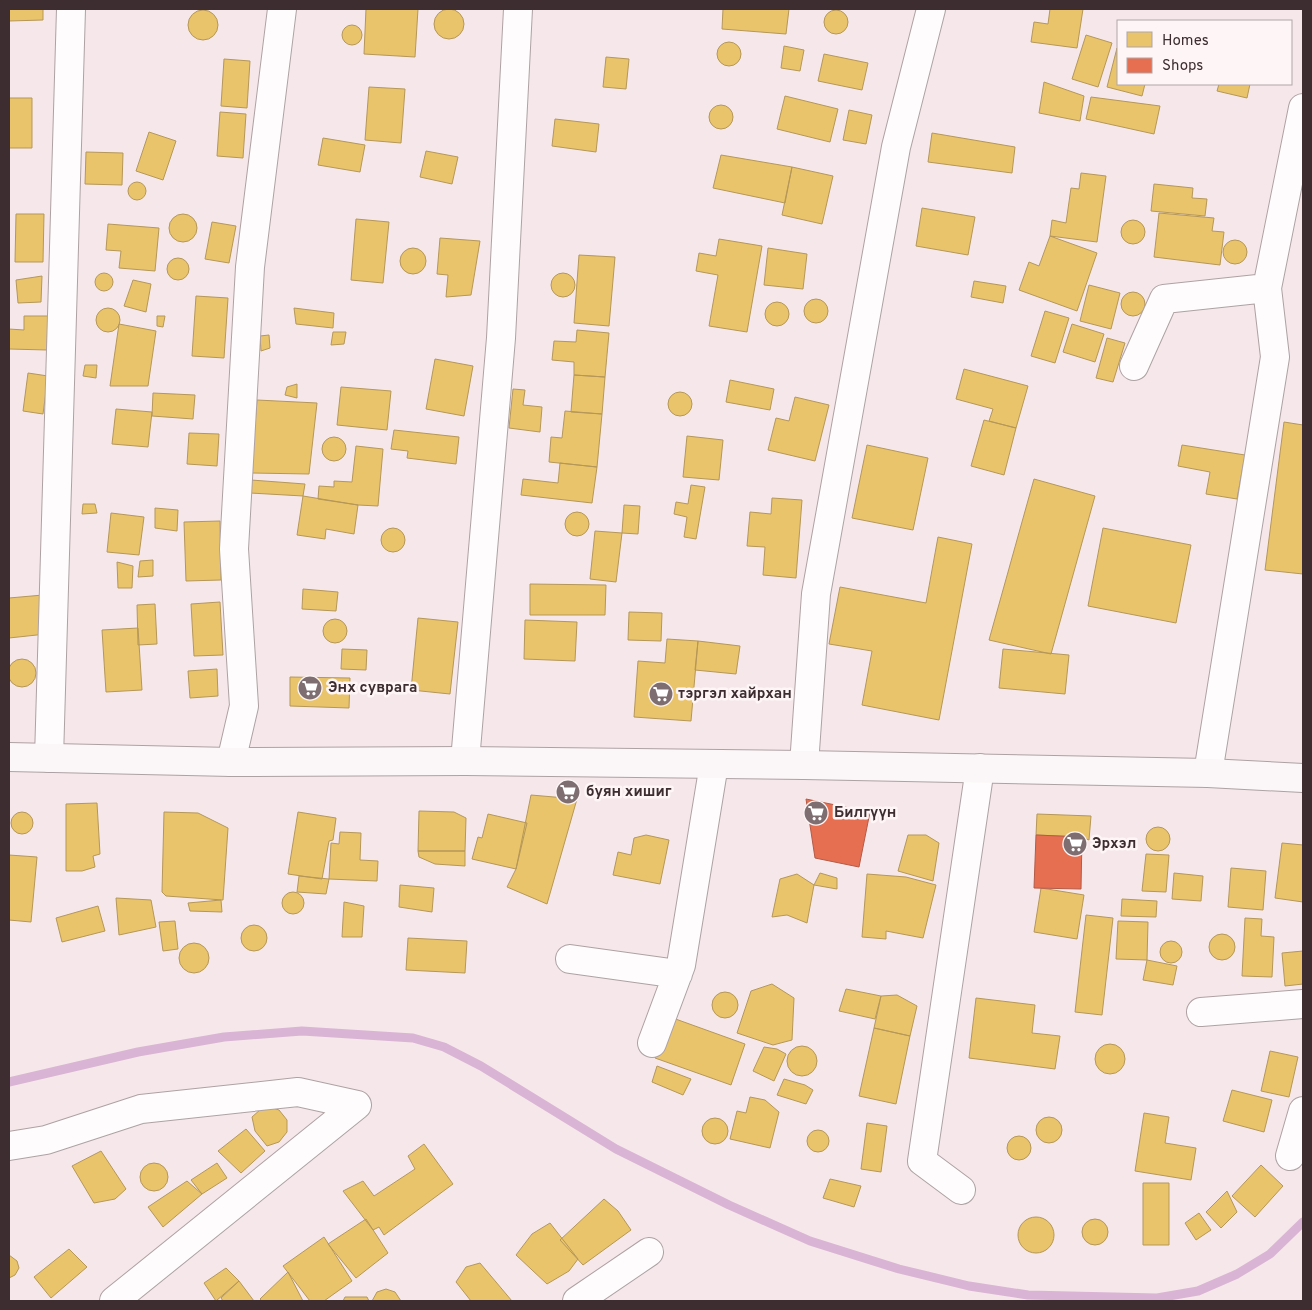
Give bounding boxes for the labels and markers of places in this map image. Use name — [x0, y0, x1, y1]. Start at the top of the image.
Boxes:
supermarket icon: Энх суврага — [297, 675, 323, 701]
place label: Энх суврага — [328, 679, 417, 698]
supermarket icon: тэргэл хайрхан — [648, 681, 674, 707]
place label: тэргэл хайрхан — [678, 685, 792, 704]
supermarket icon: буян хишиг — [555, 779, 581, 805]
place label: буян хишиг — [586, 783, 672, 802]
supermarket icon: Билгүүн — [803, 800, 829, 826]
place label: Билгүүн — [834, 804, 896, 823]
supermarket icon: Эрхэл — [1062, 831, 1088, 857]
place label: Эрхэл — [1092, 835, 1136, 854]

